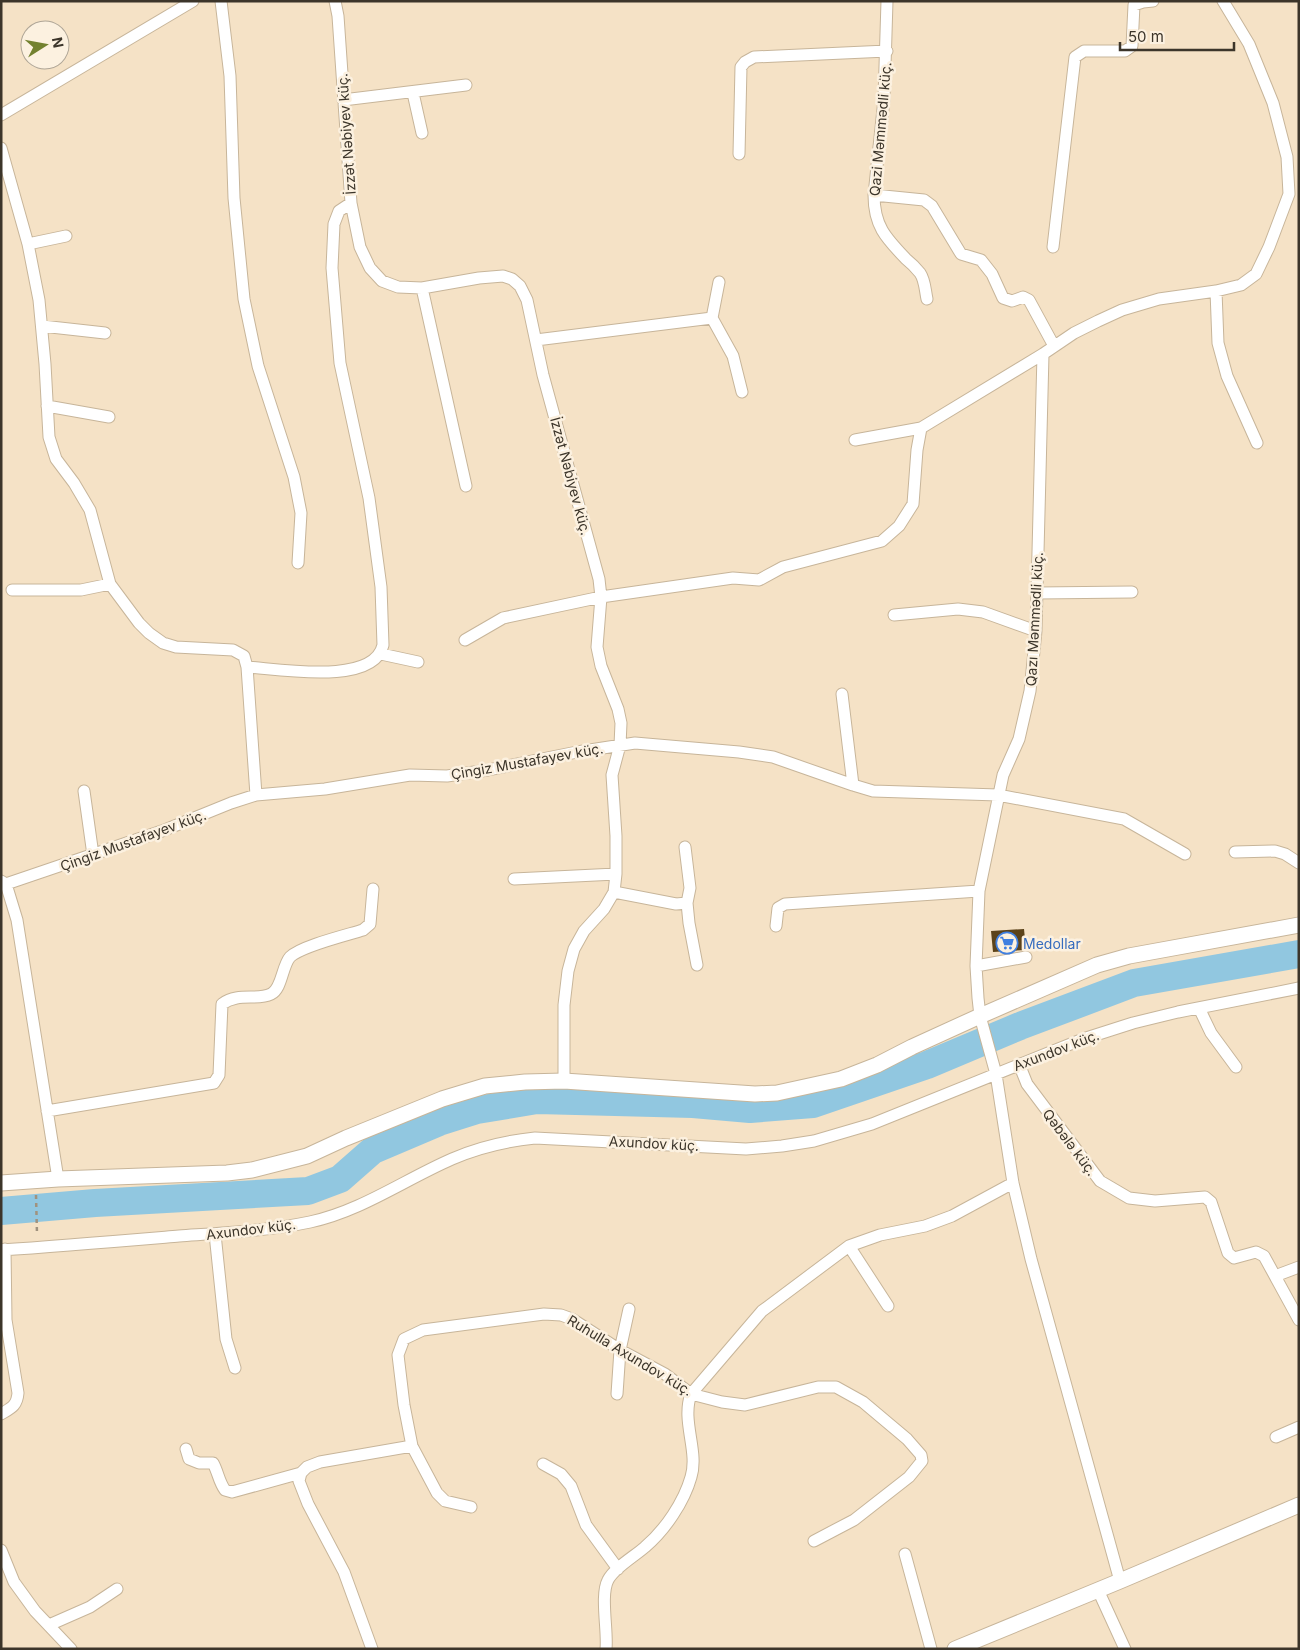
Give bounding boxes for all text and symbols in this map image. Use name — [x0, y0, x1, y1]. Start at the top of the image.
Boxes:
north arrow — [20, 20, 70, 70]
scale bar — [1120, 20, 1234, 52]
text: 50 m — [1128, 27, 1164, 46]
text: N — [49, 36, 68, 49]
street label: Qazi Məmmədli küç. — [866, 61, 894, 197]
street label: İzzət Nəbiyev küç. — [333, 73, 359, 195]
street label: İzzət Nəbiyev küç. — [547, 415, 595, 537]
street label: Qazı Məmmədli küç. — [1022, 551, 1046, 687]
street label: Çingiz Mustafayev küç. — [450, 739, 604, 783]
street label: Çingiz Mustafayev küç. — [58, 806, 208, 874]
supermarket icon: Medollar — [995, 931, 1019, 955]
place label: Medollar — [1023, 935, 1081, 952]
street label: Axundov küç. — [1011, 1026, 1101, 1074]
street label: Qəbələ küç. — [1039, 1105, 1101, 1179]
street label: Axundov küç. — [608, 1132, 700, 1154]
street label: Axundov küç. — [205, 1215, 297, 1243]
street label: Ruhulla Axundov küç. — [564, 1311, 696, 1399]

